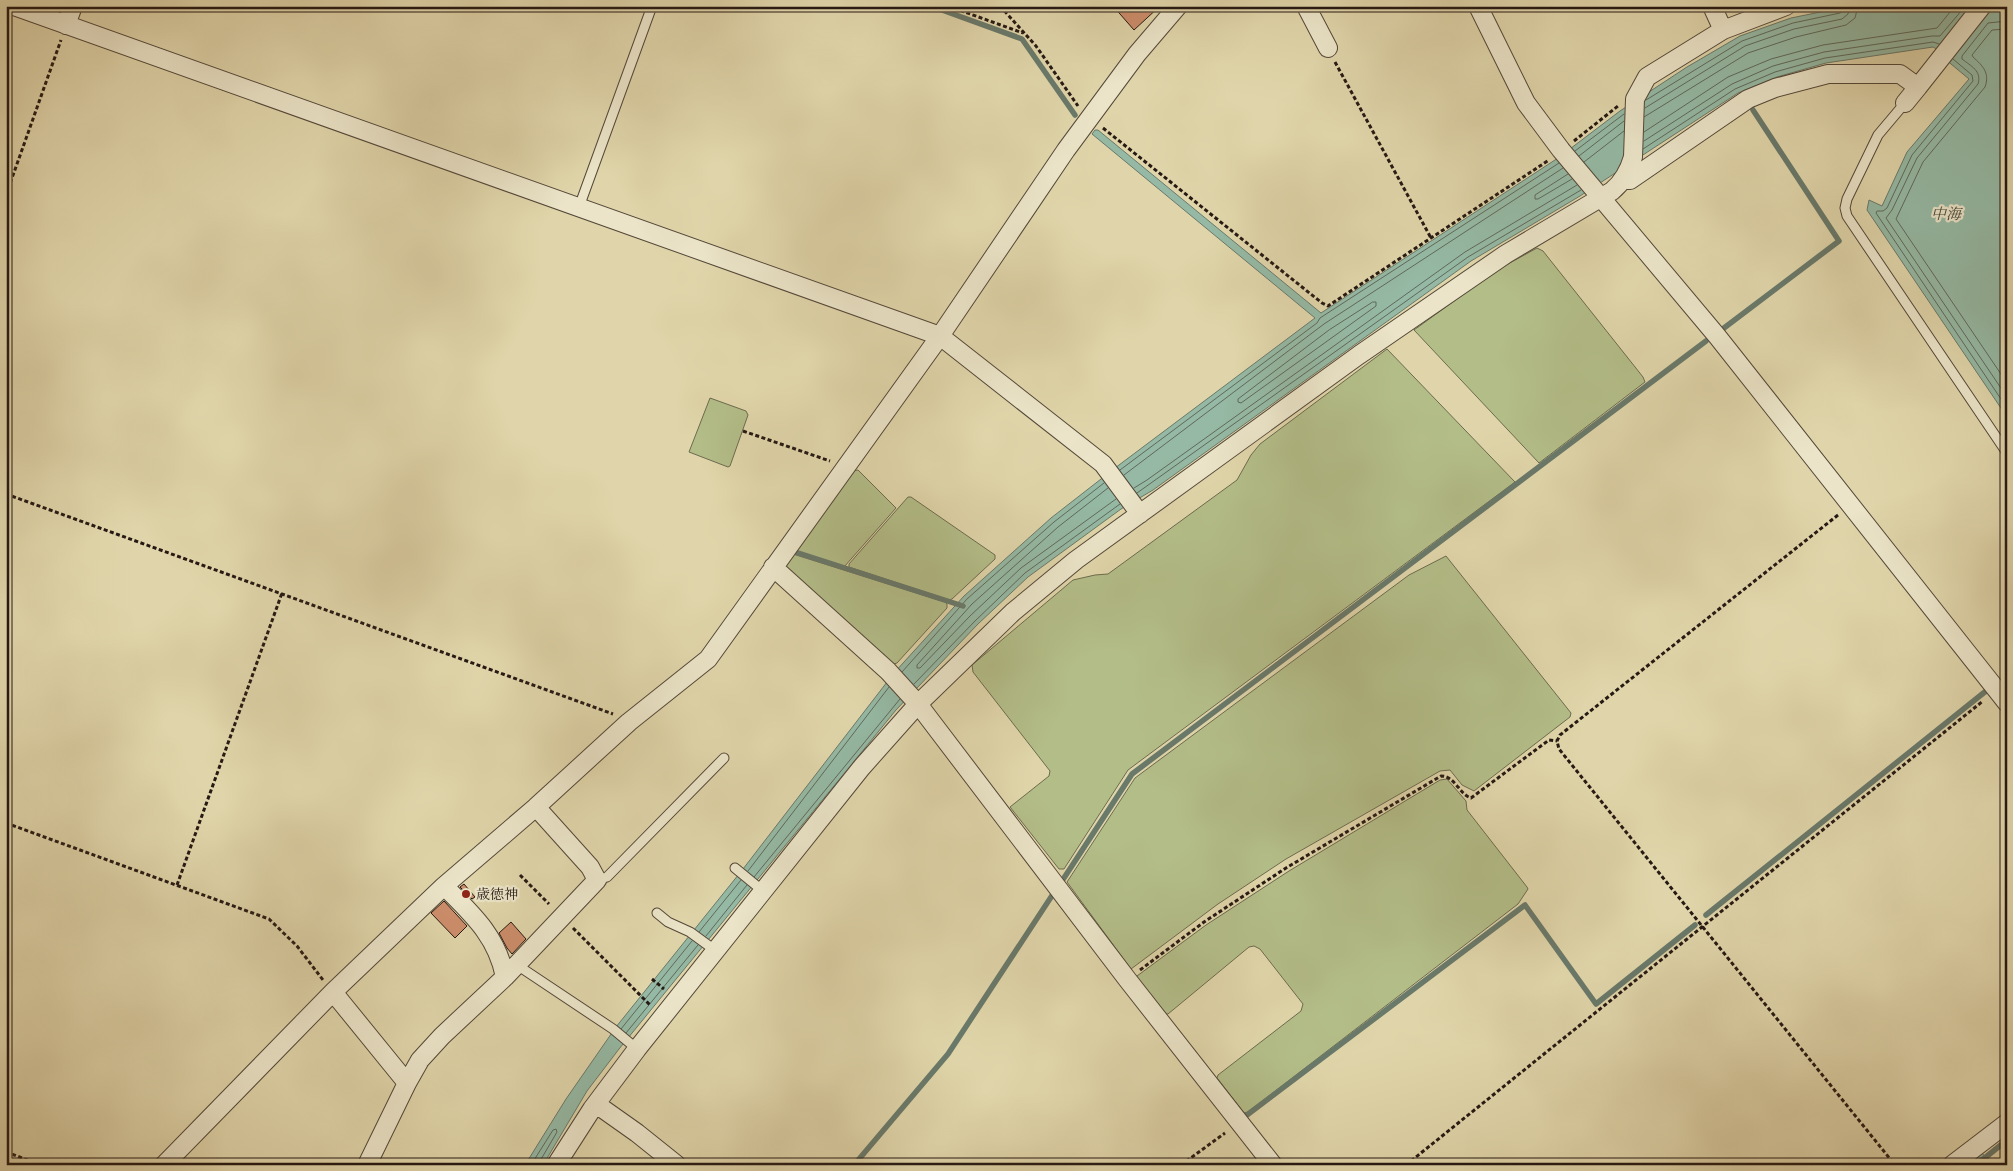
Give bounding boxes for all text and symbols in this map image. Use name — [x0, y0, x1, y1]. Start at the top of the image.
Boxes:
water label: 中海 — [1931, 205, 1963, 223]
place label: 歳徳神 — [476, 886, 518, 903]
marker: 歳徳神 — [460, 888, 472, 900]

